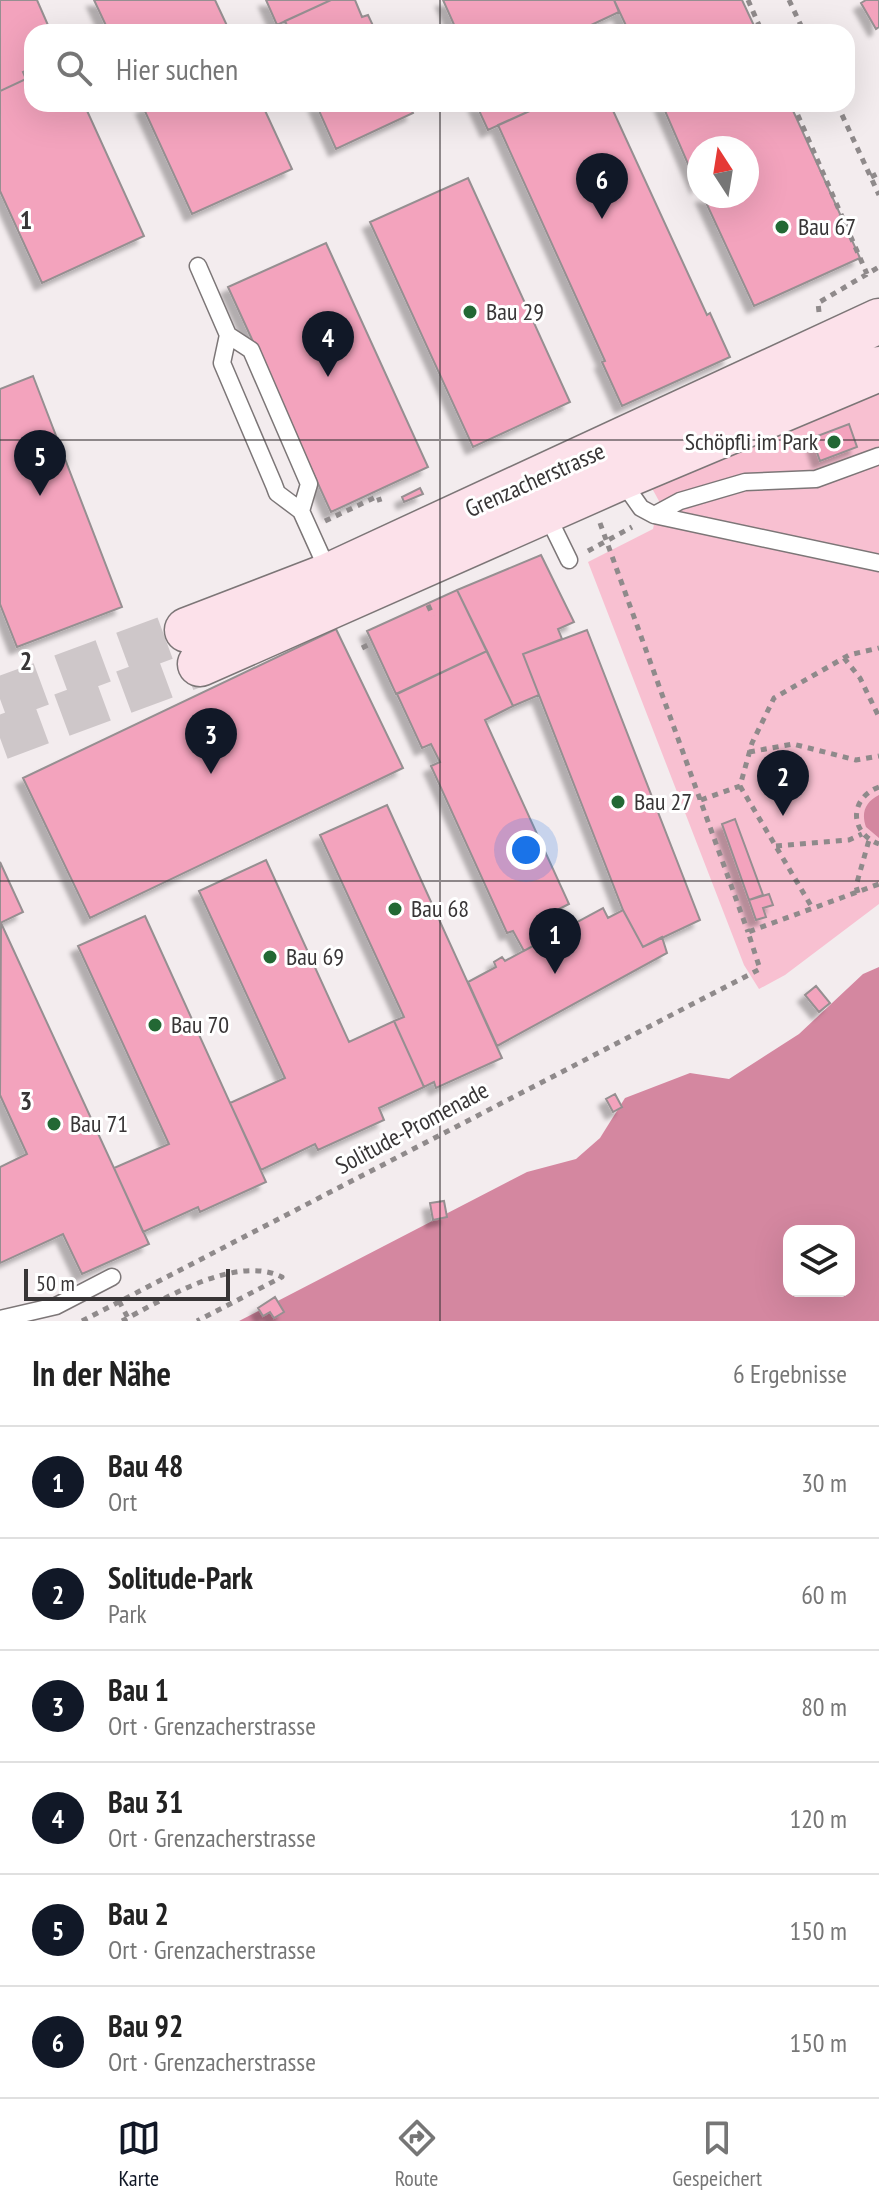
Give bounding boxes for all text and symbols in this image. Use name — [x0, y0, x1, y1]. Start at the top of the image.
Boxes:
search box — [24, 24, 855, 112]
icon: search — [52, 46, 96, 90]
text: Hier suchen — [116, 49, 238, 88]
north arrow — [687, 136, 759, 208]
pin: 6 — [576, 153, 628, 219]
text: 1 — [20, 203, 32, 236]
place label: Bau 67 — [798, 211, 856, 242]
marker: Bau 67 — [773, 218, 791, 236]
place label: Bau 29 — [486, 296, 544, 327]
marker: Bau 29 — [461, 303, 479, 321]
pin: 4 — [302, 311, 354, 377]
place label: Schöpfli im Park — [685, 426, 819, 457]
pin: 5 — [14, 430, 66, 496]
marker: Schöpfli im Park — [825, 433, 843, 451]
street label: Grenzacherstrasse — [460, 435, 609, 524]
text: 2 — [20, 644, 32, 677]
pin: 3 — [185, 708, 237, 774]
pin: 2 — [757, 750, 809, 816]
place label: Bau 27 — [634, 786, 692, 817]
marker: Bau 27 — [609, 793, 627, 811]
your location — [506, 830, 546, 870]
place label: Bau 68 — [411, 893, 469, 924]
marker: Bau 68 — [386, 900, 404, 918]
pin: 1 — [529, 908, 581, 974]
place label: Bau 69 — [286, 941, 344, 972]
marker: Bau 69 — [261, 948, 279, 966]
place label: Bau 70 — [171, 1009, 229, 1040]
marker: Bau 70 — [146, 1016, 164, 1034]
street label: Solitude-Promenade — [330, 1074, 494, 1181]
text: 3 — [20, 1084, 32, 1117]
place label: Bau 71 — [70, 1108, 128, 1139]
marker: Bau 71 — [45, 1115, 63, 1133]
map controls — [783, 1225, 855, 1297]
button: layers — [783, 1225, 855, 1297]
scale bar — [24, 1265, 230, 1301]
text: 50 m — [36, 1269, 75, 1297]
text: In der Nähe — [32, 1351, 171, 1395]
text: 6 Ergebnisse — [733, 1357, 847, 1390]
text: Bau 48 — [108, 1446, 183, 1485]
text: 1 — [52, 1466, 64, 1499]
text: 30 m — [801, 1466, 847, 1499]
text: Ort — [108, 1485, 137, 1518]
text: Solitude-Park — [108, 1558, 253, 1597]
text: 2 — [52, 1578, 64, 1611]
text: 60 m — [801, 1578, 847, 1611]
text: Park — [108, 1597, 147, 1630]
text: Bau 1 — [108, 1670, 169, 1709]
text: 3 — [52, 1690, 64, 1723]
text: 80 m — [801, 1690, 847, 1723]
text: Ort · Grenzacherstrasse — [108, 1709, 316, 1742]
text: Bau 31 — [108, 1782, 183, 1821]
text: 4 — [52, 1802, 64, 1835]
text: 120 m — [789, 1802, 847, 1835]
text: Ort · Grenzacherstrasse — [108, 1821, 316, 1854]
text: Bau 2 — [108, 1894, 169, 1933]
text: 5 — [52, 1914, 64, 1947]
text: 150 m — [789, 1914, 847, 1947]
text: Ort · Grenzacherstrasse — [108, 1933, 316, 1966]
text: Bau 92 — [108, 2006, 183, 2045]
text: 6 — [52, 2026, 64, 2059]
text: 150 m — [789, 2026, 847, 2059]
text: Ort · Grenzacherstrasse — [108, 2045, 316, 2078]
tab: Karte — [117, 2116, 161, 2192]
tab: Route — [395, 2116, 439, 2192]
tab: Gespeichert — [672, 2116, 762, 2192]

